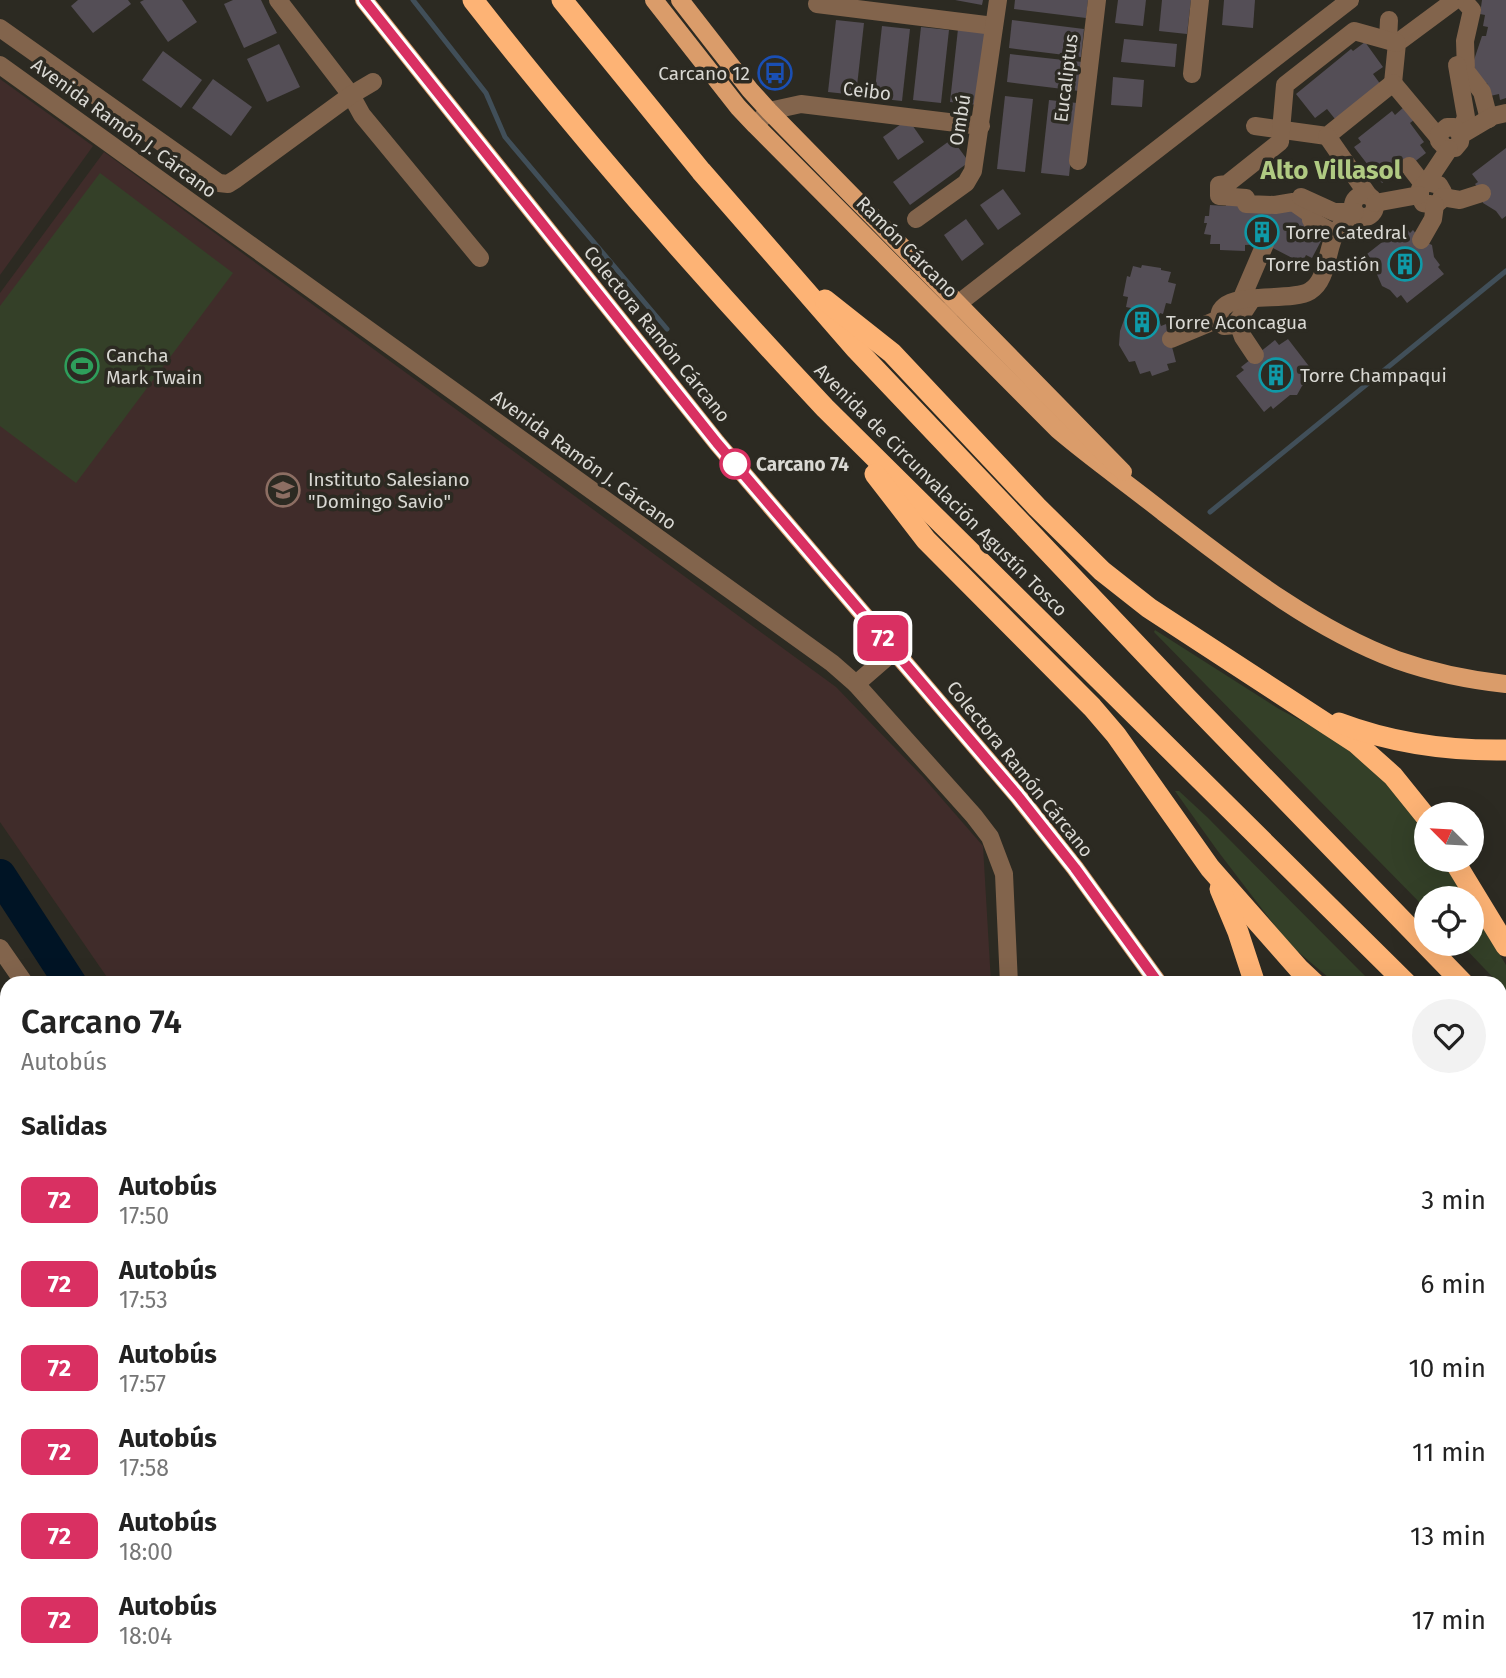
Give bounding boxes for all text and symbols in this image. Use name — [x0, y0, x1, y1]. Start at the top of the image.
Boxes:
street label: Eucaliptus — [1049, 32, 1083, 124]
street label: Avenida Ramón J. Cárcano — [27, 53, 221, 203]
bus stop icon: Carcano 12 — [756, 54, 794, 92]
place label: Carcano 12 — [658, 62, 750, 85]
street label: Ceibo — [842, 77, 892, 105]
street label: Ombú — [945, 93, 975, 147]
district label: Alto Villasol — [1260, 155, 1402, 186]
street label: Ramón Cárcano — [851, 191, 963, 303]
building icon: Torre Catedral — [1243, 213, 1281, 251]
place label: Torre Catedral — [1286, 221, 1407, 244]
street label: Colectora Ramón Cárcano — [579, 241, 735, 427]
building icon: Torre bastión — [1386, 245, 1424, 283]
place label: Torre bastión — [1266, 253, 1380, 276]
building icon: Torre Aconcagua — [1123, 303, 1161, 341]
place label: Torre Aconcagua — [1166, 311, 1307, 334]
place label: Cancha Mark Twain — [106, 344, 203, 389]
sports icon: Cancha Mark Twain — [63, 347, 101, 385]
building icon: Torre Champaqui — [1257, 356, 1295, 394]
street label: Avenida de Circunvalación Agustín Tosco — [810, 359, 1072, 621]
place label: Torre Champaqui — [1300, 364, 1447, 387]
street label: Avenida Ramón J. Cárcano — [487, 385, 681, 535]
marker: Carcano 74 — [720, 449, 750, 479]
place label: Carcano 74 — [756, 453, 849, 476]
place label: Instituto Salesiano "Domingo Savio" — [308, 468, 470, 513]
school or university icon: Instituto Salesiano "Domingo Savio" — [264, 471, 302, 509]
line badge: 72 — [852, 615, 914, 661]
text: 72 — [871, 624, 895, 652]
street label: Colectora Ramón Cárcano — [942, 676, 1098, 862]
north arrow — [1414, 802, 1484, 872]
map controls — [1414, 802, 1484, 956]
button: locate — [1414, 886, 1484, 956]
button: heart — [1412, 999, 1486, 1073]
text: Carcano 74 — [21, 1002, 182, 1042]
text: Autobús — [21, 1048, 107, 1076]
text: Salidas — [21, 1111, 107, 1142]
text: Autobús — [119, 1171, 217, 1202]
text: 3 min — [1421, 1185, 1486, 1216]
text: 72 — [48, 1186, 71, 1214]
text: 17:50 — [119, 1202, 169, 1230]
text: Autobús — [119, 1255, 217, 1286]
text: 6 min — [1420, 1269, 1486, 1300]
text: 72 — [48, 1270, 71, 1298]
text: 17:53 — [119, 1286, 168, 1314]
text: Autobús — [119, 1339, 217, 1370]
text: 10 min — [1408, 1353, 1486, 1384]
text: 72 — [48, 1354, 71, 1382]
text: 17:57 — [119, 1370, 166, 1398]
text: Autobús — [119, 1423, 217, 1454]
text: 11 min — [1412, 1437, 1486, 1468]
text: 72 — [48, 1438, 71, 1466]
text: 17:58 — [119, 1454, 169, 1482]
text: Autobús — [119, 1507, 217, 1538]
text: 13 min — [1410, 1521, 1486, 1552]
text: 72 — [48, 1522, 71, 1550]
text: 18:00 — [119, 1538, 173, 1566]
text: Autobús — [119, 1591, 217, 1622]
text: 17 min — [1411, 1605, 1486, 1636]
text: 72 — [48, 1606, 71, 1634]
text: 18:04 — [119, 1622, 172, 1650]

